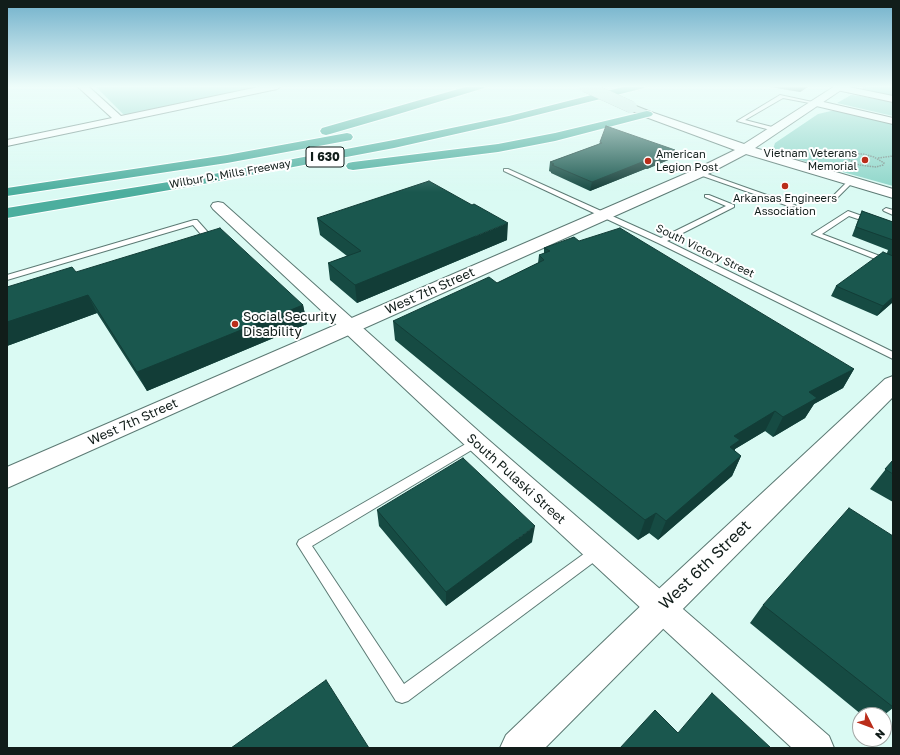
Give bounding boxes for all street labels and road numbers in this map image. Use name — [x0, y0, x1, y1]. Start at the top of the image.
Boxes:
road number: I 630 — [306, 147, 344, 167]
street label: Wilbur D. Mills Freeway — [168, 157, 292, 191]
street label: South Victory Street — [654, 221, 756, 281]
street label: West 7th Street — [383, 264, 477, 318]
street label: West 7th Street — [86, 395, 180, 449]
street label: South Pulaski Street — [463, 430, 569, 528]
street label: West 6th Street — [655, 516, 755, 614]

